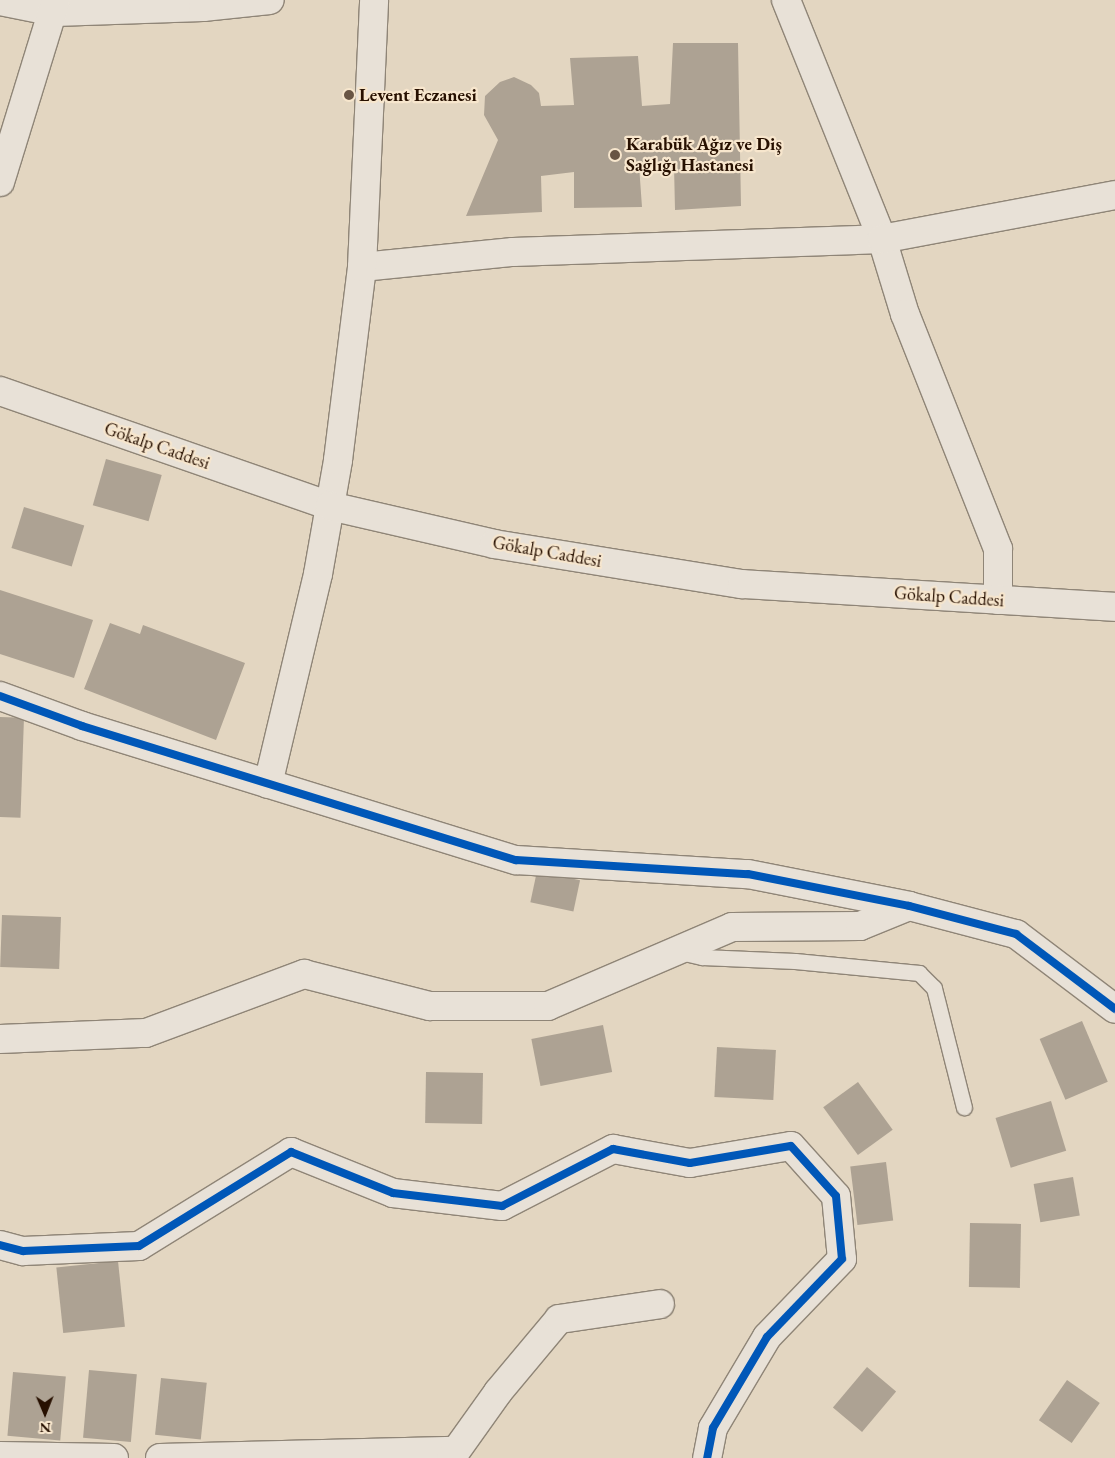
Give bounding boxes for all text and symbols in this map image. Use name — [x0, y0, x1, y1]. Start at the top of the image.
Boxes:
place label: Levent Eczanesi — [359, 84, 477, 106]
marker: Levent Eczanesi — [343, 89, 355, 101]
place label: Karabük Ağız ve Diş Sağlığı Hastanesi — [626, 134, 782, 176]
marker: Karabük Ağız ve Diş Sağlığı Hastanesi — [608, 148, 622, 162]
street label: Gökalp Caddesi — [101, 418, 213, 474]
street label: Gökalp Caddesi — [491, 532, 603, 572]
street label: Gökalp Caddesi — [893, 582, 1005, 612]
north arrow — [20, 1388, 70, 1438]
text: N — [39, 1419, 51, 1437]

